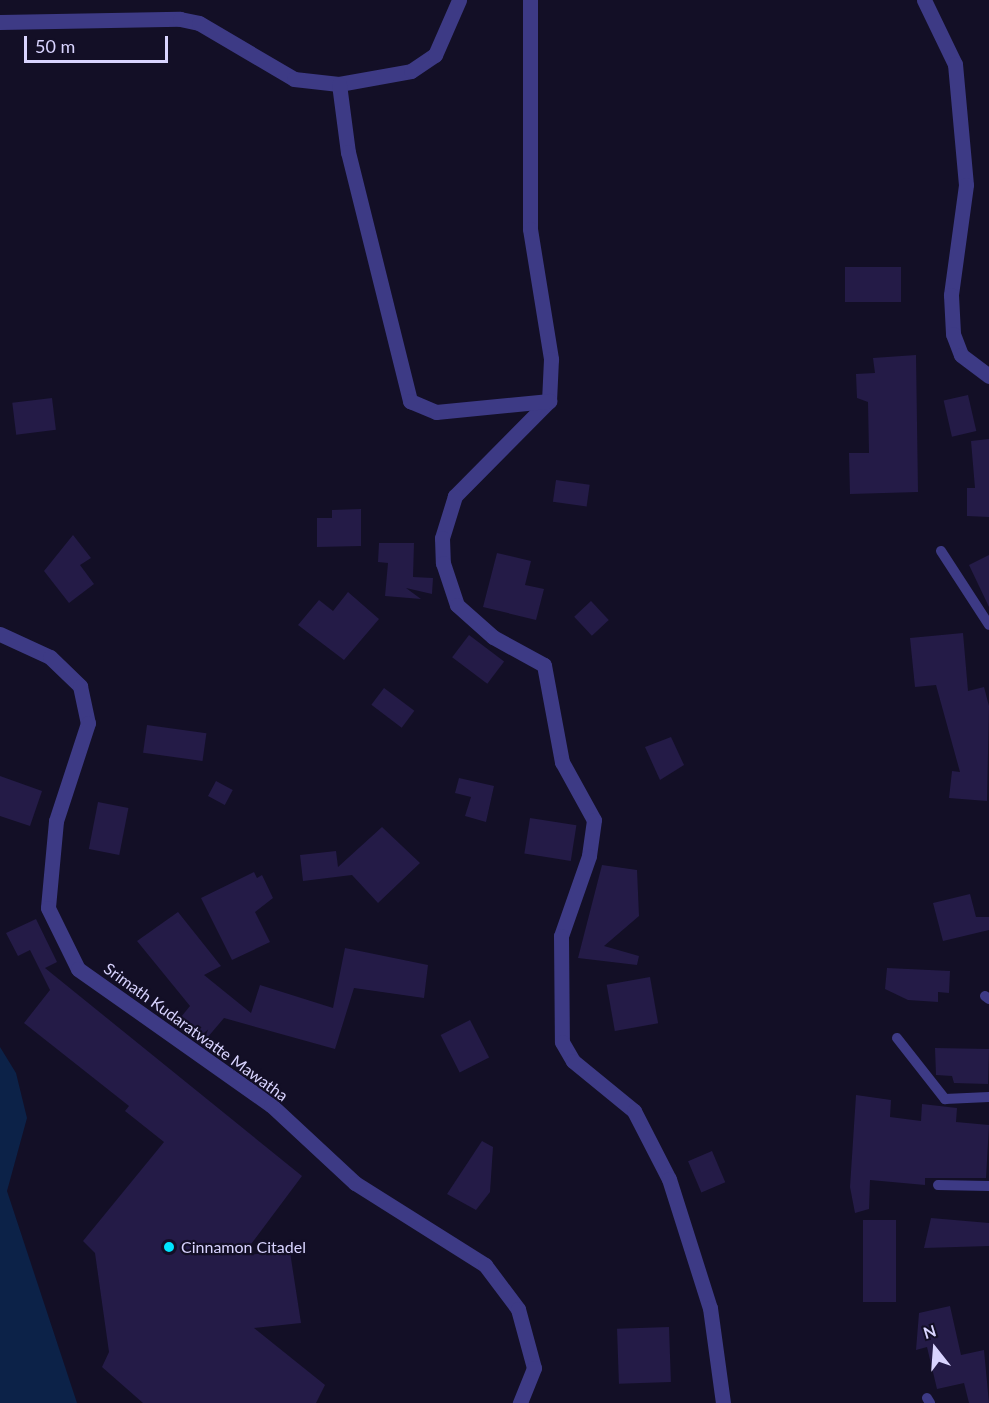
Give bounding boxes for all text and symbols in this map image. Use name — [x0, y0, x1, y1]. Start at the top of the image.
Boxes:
scale bar — [27, 24, 171, 62]
text: 50 m — [35, 35, 75, 57]
street label: Srimath Kudaratwatte Mawatha — [100, 959, 292, 1105]
place label: Cinnamon Citadel — [181, 1237, 306, 1257]
marker: Cinnamon Citadel — [162, 1240, 176, 1254]
north arrow — [905, 1319, 965, 1379]
text: N — [921, 1320, 938, 1342]

